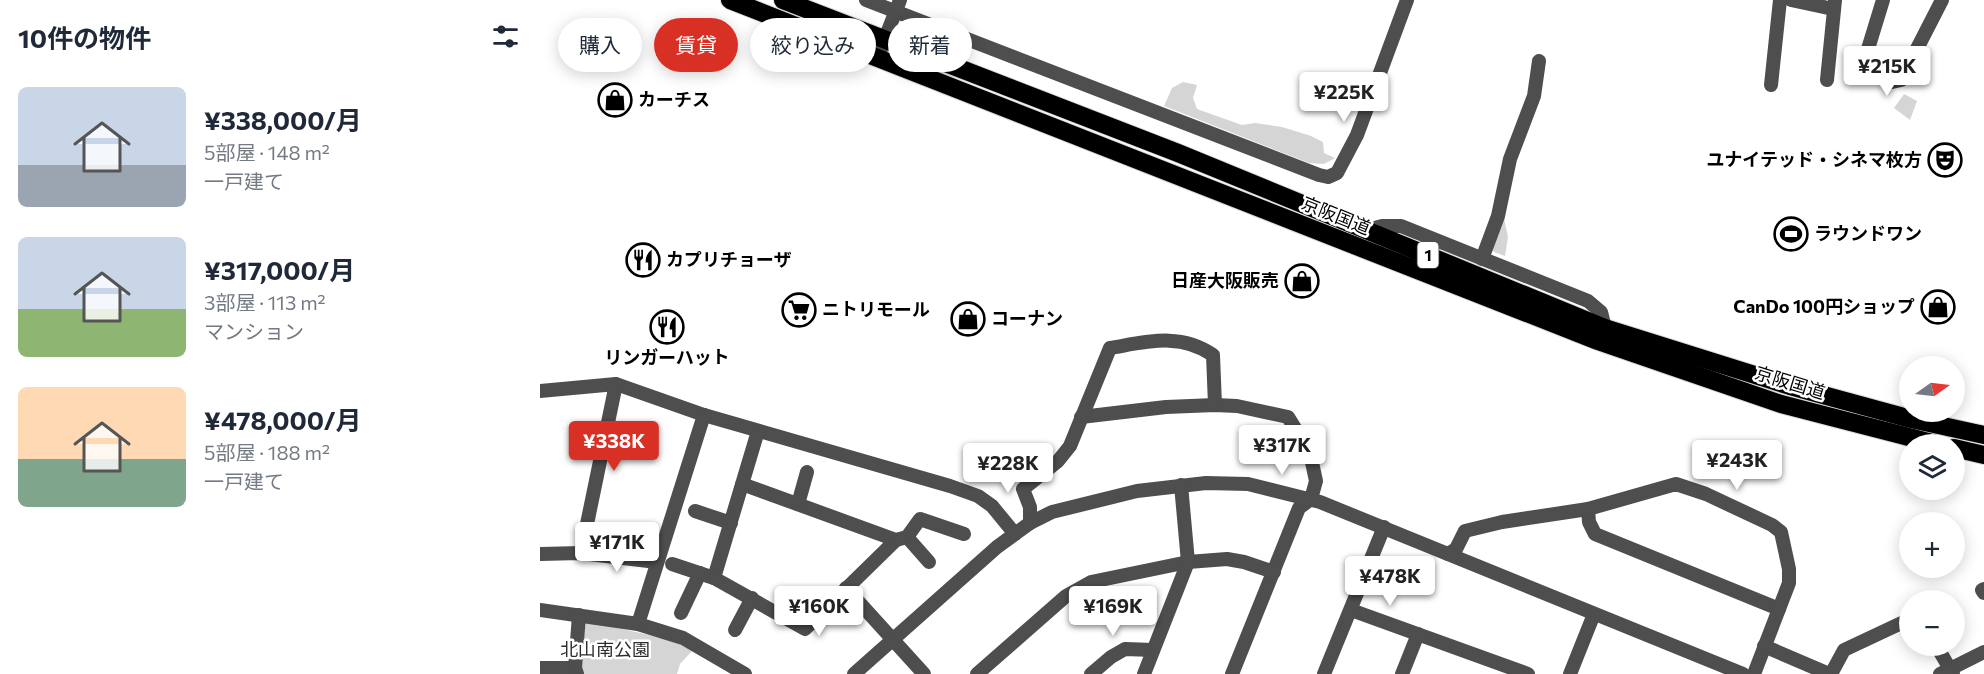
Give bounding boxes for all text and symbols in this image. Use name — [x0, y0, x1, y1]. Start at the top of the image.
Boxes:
chip: 購入 — [558, 18, 642, 72]
chip: 賃貸 — [654, 18, 738, 72]
chip: 絞り込み — [750, 18, 876, 72]
chip: 新着 — [888, 18, 972, 72]
icon: filters — [489, 20, 522, 53]
text: 10件の物件 — [18, 22, 151, 53]
pin: ¥215K — [1845, 46, 1929, 97]
text: ¥215K — [1858, 53, 1916, 77]
pin: ¥225K — [1302, 72, 1386, 123]
text: ¥225K — [1313, 79, 1375, 103]
shop icon: カーチス — [597, 82, 633, 118]
place label: カーチス — [638, 88, 710, 110]
text: ¥338,000/月 — [204, 104, 362, 135]
icon: home — [66, 111, 138, 183]
text: 5部屋 · 148 m² — [204, 140, 330, 164]
theatre icon: ユナイテッド・シネマ枚方 — [1927, 142, 1963, 178]
place label: ユナイテッド・シネマ枚方 — [1706, 148, 1922, 170]
text: 一戸建て — [204, 169, 284, 193]
street label: 京阪国道 — [1299, 191, 1374, 239]
sports icon: ラウンドワン — [1773, 216, 1809, 252]
place label: ラウンドワン — [1814, 222, 1922, 244]
restaurant icon: カプリチョーザ — [625, 242, 661, 278]
road number: 1 — [1418, 242, 1438, 268]
place label: カプリチョーザ — [666, 248, 792, 270]
text: ¥317,000/月 — [204, 254, 355, 285]
icon: home — [66, 261, 138, 333]
shop icon: 日産大阪販売 — [1284, 263, 1320, 299]
place label: 日産大阪販売 — [1171, 269, 1279, 291]
shop icon: CanDo 100円ショップ — [1920, 289, 1956, 325]
text: 3部屋 · 113 m² — [204, 290, 326, 314]
supermarket icon: ニトリモール — [781, 292, 817, 328]
place label: CanDo 100円ショップ — [1733, 295, 1915, 317]
place label: ニトリモール — [822, 298, 930, 320]
shop icon: コーナン — [950, 301, 986, 337]
place label: コーナン — [991, 307, 1063, 329]
restaurant icon: リンガーハット — [649, 309, 685, 345]
text: マンション — [204, 319, 304, 343]
place label: リンガーハット — [604, 346, 730, 368]
north arrow — [1899, 356, 1965, 422]
map controls — [1899, 356, 1965, 656]
street label: 京阪国道 — [1753, 361, 1828, 403]
text: ¥478,000/月 — [204, 404, 361, 435]
icon: home — [66, 411, 138, 483]
pin: ¥338K — [572, 421, 656, 472]
pin: ¥317K — [1240, 425, 1324, 476]
text: ¥338K — [583, 428, 645, 452]
text: ¥317K — [1253, 432, 1311, 456]
button: layers — [1899, 434, 1965, 500]
text: 5部屋 · 188 m² — [204, 440, 330, 464]
pin: ¥243K — [1695, 440, 1779, 491]
pin: ¥228K — [966, 443, 1050, 494]
text: ¥243K — [1706, 447, 1768, 471]
text: ¥228K — [977, 450, 1039, 474]
text: 一戸建て — [204, 469, 284, 493]
button: + — [1899, 512, 1965, 578]
pin: ¥171K — [575, 522, 659, 573]
text: ¥171K — [589, 529, 645, 553]
pin: ¥478K — [1348, 556, 1432, 607]
text: ¥478K — [1359, 563, 1421, 587]
pin: ¥160K — [777, 586, 861, 637]
pin: ¥169K — [1071, 586, 1155, 637]
button: − — [1899, 590, 1965, 656]
text: ¥160K — [788, 593, 850, 617]
text: ¥169K — [1083, 593, 1143, 617]
park label: 北山南公園 — [560, 638, 650, 660]

